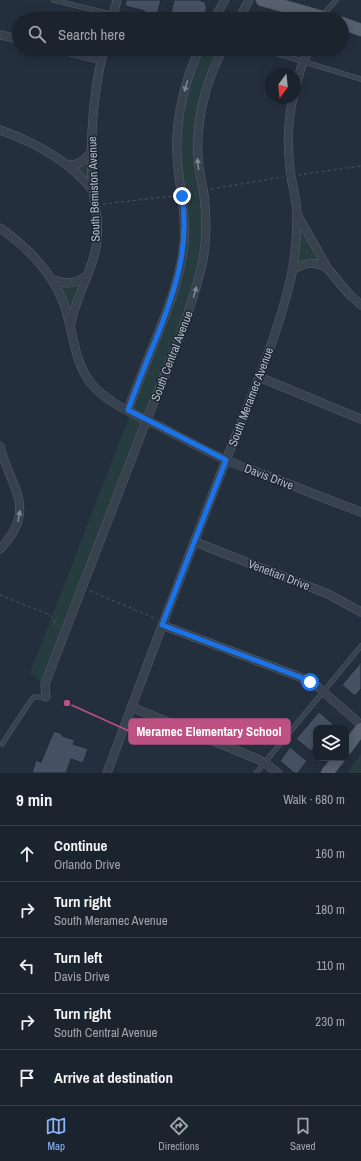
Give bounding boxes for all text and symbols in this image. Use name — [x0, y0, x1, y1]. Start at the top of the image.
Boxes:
search box — [12, 12, 349, 56]
icon: search — [26, 23, 48, 45]
text: Search here — [58, 24, 125, 45]
north arrow — [265, 68, 301, 104]
one-way arrow — [183, 80, 189, 92]
street label: South Bemiston Avenue — [84, 136, 104, 242]
one-way arrow — [195, 158, 202, 170]
route end — [173, 187, 191, 205]
one-way arrow — [192, 286, 198, 298]
street label: South Central Avenue — [147, 309, 197, 403]
street label: South Meramec Avenue — [225, 345, 277, 449]
street label: Davis Drive — [242, 460, 296, 494]
one-way arrow — [16, 510, 22, 522]
street label: Venetian Drive — [246, 556, 312, 594]
route start — [301, 673, 319, 691]
callout: Meramec Elementary School — [129, 719, 290, 744]
text: Meramec Elementary School — [136, 723, 282, 740]
map controls — [313, 725, 349, 761]
button: layers — [313, 725, 349, 761]
text: 9 min — [16, 788, 52, 811]
text: Walk · 680 m — [283, 791, 345, 808]
text: Continue — [54, 835, 107, 856]
icon: ahead — [16, 843, 38, 865]
text: 160 m — [315, 845, 345, 862]
text: Orlando Drive — [54, 856, 120, 873]
text: Turn right — [54, 891, 111, 912]
icon: right — [16, 899, 38, 921]
text: 180 m — [315, 901, 345, 918]
text: South Meramec Avenue — [54, 912, 168, 929]
text: Turn left — [54, 947, 102, 968]
icon: left — [16, 955, 38, 977]
text: 110 m — [316, 957, 345, 974]
text: Davis Drive — [54, 968, 110, 985]
text: Turn right — [54, 1003, 111, 1024]
icon: right — [16, 1011, 38, 1033]
text: 230 m — [315, 1013, 345, 1030]
text: South Central Avenue — [54, 1024, 158, 1041]
icon: arrive — [16, 1067, 38, 1089]
text: Arrive at destination — [54, 1067, 173, 1088]
tab: Map — [45, 1115, 67, 1153]
tab: Directions — [158, 1115, 199, 1153]
tab: Saved — [290, 1115, 316, 1153]

